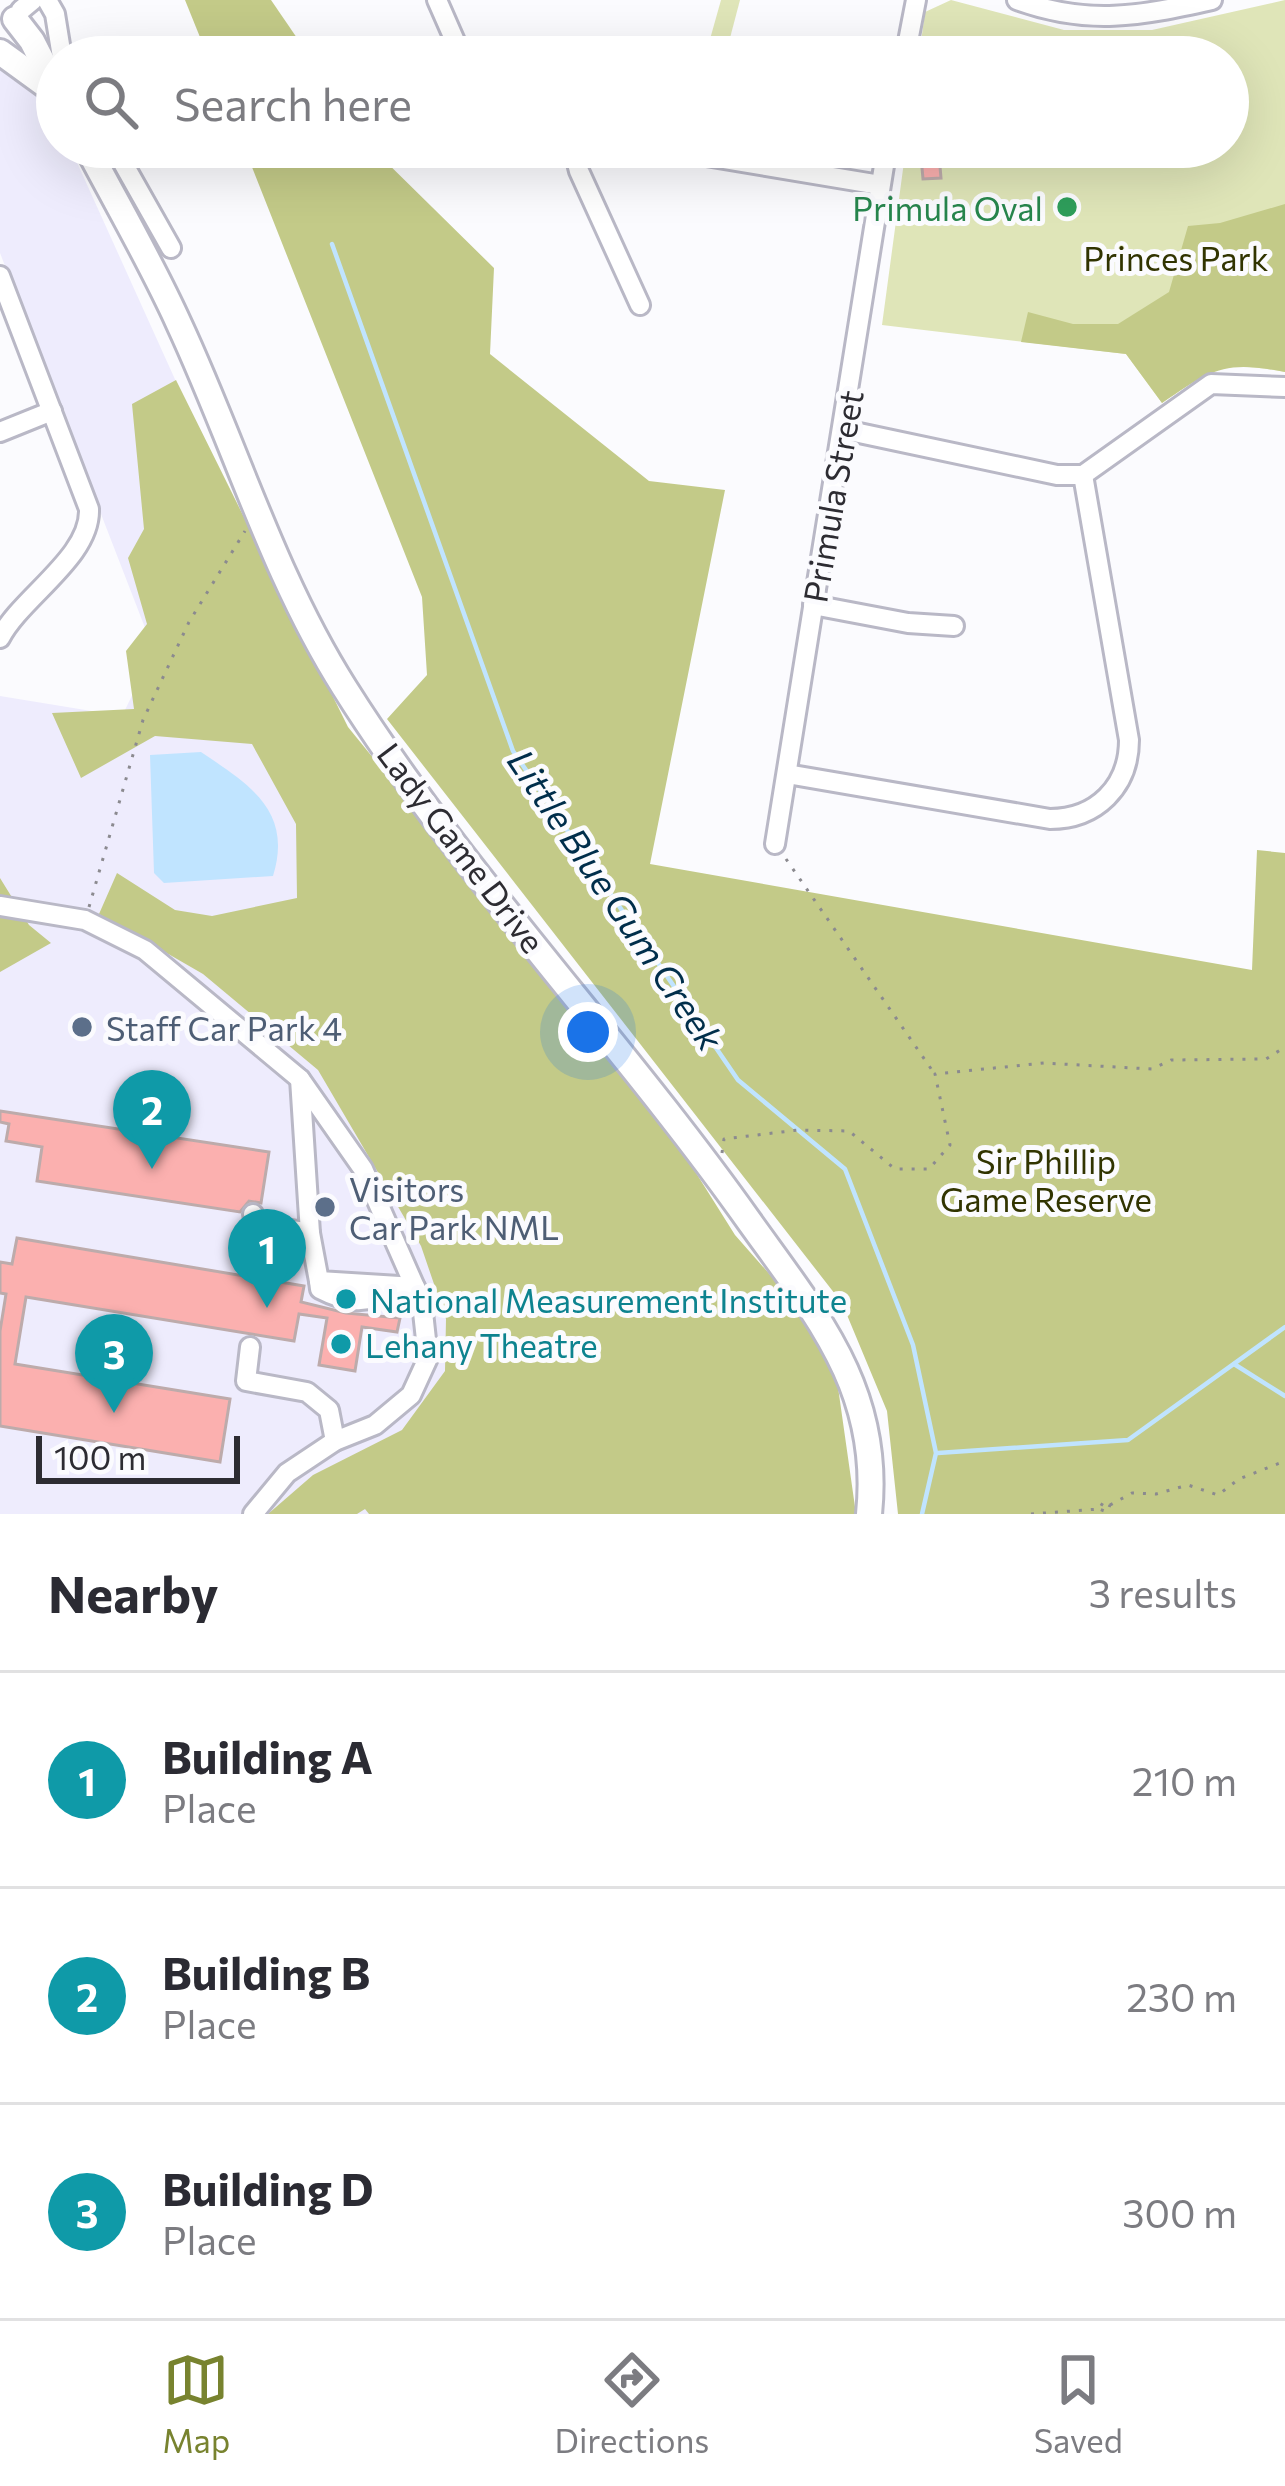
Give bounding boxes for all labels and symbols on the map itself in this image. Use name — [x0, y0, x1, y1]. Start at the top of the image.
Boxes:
place label: Primula Oval — [852, 187, 1043, 228]
marker: Primula Oval — [1054, 194, 1080, 220]
park label: Princes Park — [1083, 237, 1269, 278]
street label: Primula Street — [793, 387, 871, 605]
street label: Lady Game Drive — [370, 734, 554, 960]
water label: Little Blue Gum Creek — [500, 740, 735, 1059]
your location — [558, 1002, 618, 1062]
place label: Staff Car Park 4 — [106, 1007, 342, 1048]
marker: Staff Car Park 4 — [69, 1014, 95, 1040]
pin: 2 — [113, 1070, 191, 1169]
park label: Sir Phillip Game Reserve — [940, 1140, 1152, 1219]
place label: Visitors Car Park NML — [349, 1168, 559, 1247]
marker: Visitors Car Park NML — [312, 1194, 338, 1220]
pin: 1 — [228, 1209, 306, 1308]
place label: National Measurement Institute — [370, 1279, 847, 1320]
marker: National Measurement Institute — [333, 1286, 359, 1312]
pin: 3 — [75, 1314, 153, 1413]
place label: Lehany Theatre — [365, 1324, 598, 1365]
marker: Lehany Theatre — [328, 1331, 354, 1357]
scale bar — [36, 1430, 240, 1483]

